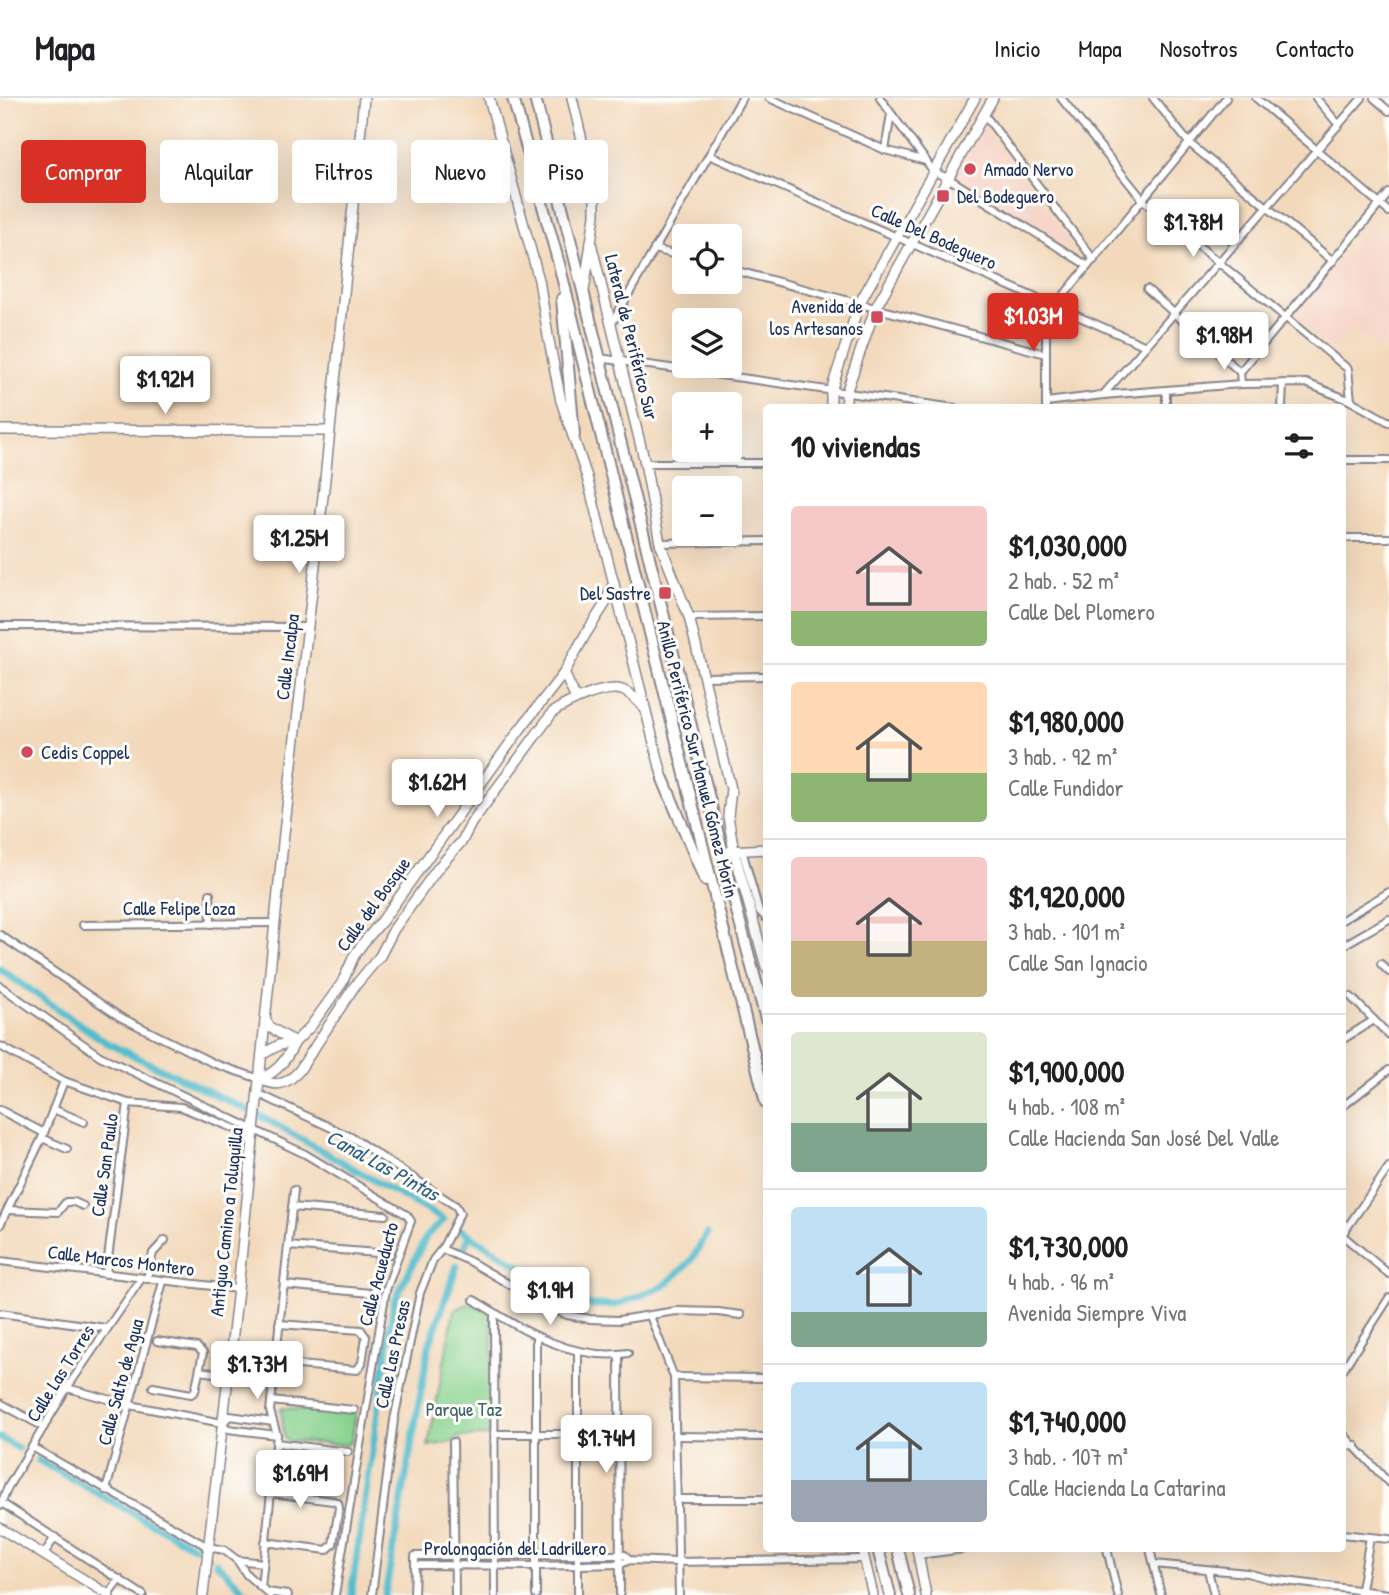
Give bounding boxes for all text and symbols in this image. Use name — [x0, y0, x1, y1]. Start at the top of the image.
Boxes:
text: Mapa — [35, 26, 95, 70]
text: Inicio — [994, 32, 1040, 64]
text: Mapa — [1078, 32, 1122, 64]
text: Nosotros — [1160, 32, 1237, 64]
text: Contacto — [1275, 32, 1354, 64]
chip: Comprar — [21, 140, 146, 203]
chip: Alquilar — [160, 140, 278, 203]
chip: Filtros — [292, 140, 397, 203]
chip: Nuevo — [411, 140, 510, 203]
chip: Piso — [524, 140, 608, 203]
place label: Amado Nervo — [984, 156, 1074, 182]
marker: Amado Nervo — [962, 161, 978, 177]
place label: Del Bodeguero — [957, 183, 1054, 209]
marker: Del Bodeguero — [935, 188, 951, 204]
street label: Calle Del Bodeguero — [867, 197, 1001, 275]
pin: $1.78M — [1136, 200, 1250, 259]
text: $1.78M — [1163, 206, 1223, 237]
map controls — [672, 224, 742, 546]
button: locate — [672, 224, 742, 294]
street label: Lateral de Periférico Sur — [599, 252, 665, 423]
place label: Avenida de los Artesanos — [770, 293, 863, 341]
pin: $1.03M — [976, 294, 1090, 353]
text: $1.03M — [1003, 300, 1063, 331]
button: layers — [672, 308, 742, 378]
marker: Avenida de los Artesanos — [869, 309, 885, 325]
pin: $1.98M — [1167, 313, 1281, 372]
text: $1.98M — [1195, 319, 1253, 350]
pin: $1.92M — [108, 356, 222, 416]
text: $1.92M — [136, 363, 194, 394]
button: + — [672, 392, 742, 462]
text: 10 viviendas — [791, 426, 920, 466]
icon: filters — [1280, 427, 1318, 465]
button: − — [672, 476, 742, 546]
pin: $1.25M — [242, 516, 356, 575]
text: $1.25M — [269, 522, 329, 553]
text: $1,030,000 — [1008, 525, 1127, 565]
icon: home — [847, 534, 931, 618]
text: 2 hab. · 52 m² — [1008, 565, 1119, 596]
place label: Del Sastre — [580, 580, 651, 606]
marker: Del Sastre — [657, 585, 673, 601]
text: Calle Del Plomero — [1008, 596, 1155, 627]
street label: Calle Incalpa — [269, 612, 305, 702]
street label: Anillo Periférico Sur Manuel Gómez Morín — [651, 618, 745, 900]
text: $1,980,000 — [1008, 701, 1124, 741]
icon: home — [847, 710, 931, 794]
place label: Cedis Coppel — [41, 739, 130, 765]
text: 3 hab. · 92 m² — [1008, 741, 1117, 772]
marker: Cedis Coppel — [19, 744, 35, 760]
pin: $1.62M — [380, 760, 494, 819]
text: $1.62M — [408, 766, 466, 797]
text: Calle Fundidor — [1008, 772, 1123, 803]
street label: Calle del Bosque — [330, 851, 416, 957]
text: $1,920,000 — [1008, 876, 1125, 916]
icon: home — [847, 885, 931, 969]
street label: Calle Felipe Loza — [123, 895, 236, 921]
text: 3 hab. · 101 m² — [1008, 916, 1125, 947]
text: Calle San Ignacio — [1008, 947, 1148, 978]
text: $1,900,000 — [1008, 1051, 1124, 1091]
icon: home — [847, 1060, 931, 1144]
text: 4 hab. · 108 m² — [1008, 1091, 1125, 1122]
street label: Calle San Paulo — [84, 1111, 124, 1218]
water label: Canal Las Pintas — [321, 1122, 446, 1209]
text: Calle Hacienda San José Del Valle — [1008, 1122, 1280, 1153]
street label: Antiguo Camino a Toluquilla — [203, 1126, 249, 1318]
street label: Calle Acueducto — [352, 1219, 404, 1329]
text: $1,730,000 — [1008, 1226, 1128, 1266]
icon: home — [847, 1235, 931, 1319]
street label: Calle Marcos Montero — [46, 1238, 196, 1282]
text: 4 hab. · 96 m² — [1008, 1266, 1114, 1297]
pin: $1.9M — [501, 1268, 599, 1327]
text: $1.9M — [526, 1274, 574, 1305]
street label: Calle Las Presas — [368, 1297, 416, 1411]
text: Avenida Siempre Viva — [1008, 1297, 1186, 1328]
street label: Calle Salto de Agua — [91, 1315, 150, 1448]
street label: Calle Las Torres — [20, 1319, 100, 1427]
pin: $1.73M — [200, 1342, 314, 1401]
text: $1.73M — [227, 1348, 287, 1379]
park label: Parque Taz — [426, 1396, 502, 1422]
text: $1,740,000 — [1008, 1401, 1126, 1441]
icon: home — [847, 1410, 931, 1494]
pin: $1.74M — [549, 1416, 663, 1475]
text: $1.74M — [577, 1422, 635, 1453]
text: 3 hab. · 107 m² — [1008, 1441, 1128, 1472]
pin: $1.69M — [243, 1450, 357, 1510]
text: $1.69M — [272, 1457, 328, 1488]
text: Calle Hacienda La Catarina — [1008, 1472, 1226, 1503]
street label: Prolongación del Ladrillero — [424, 1535, 606, 1561]

